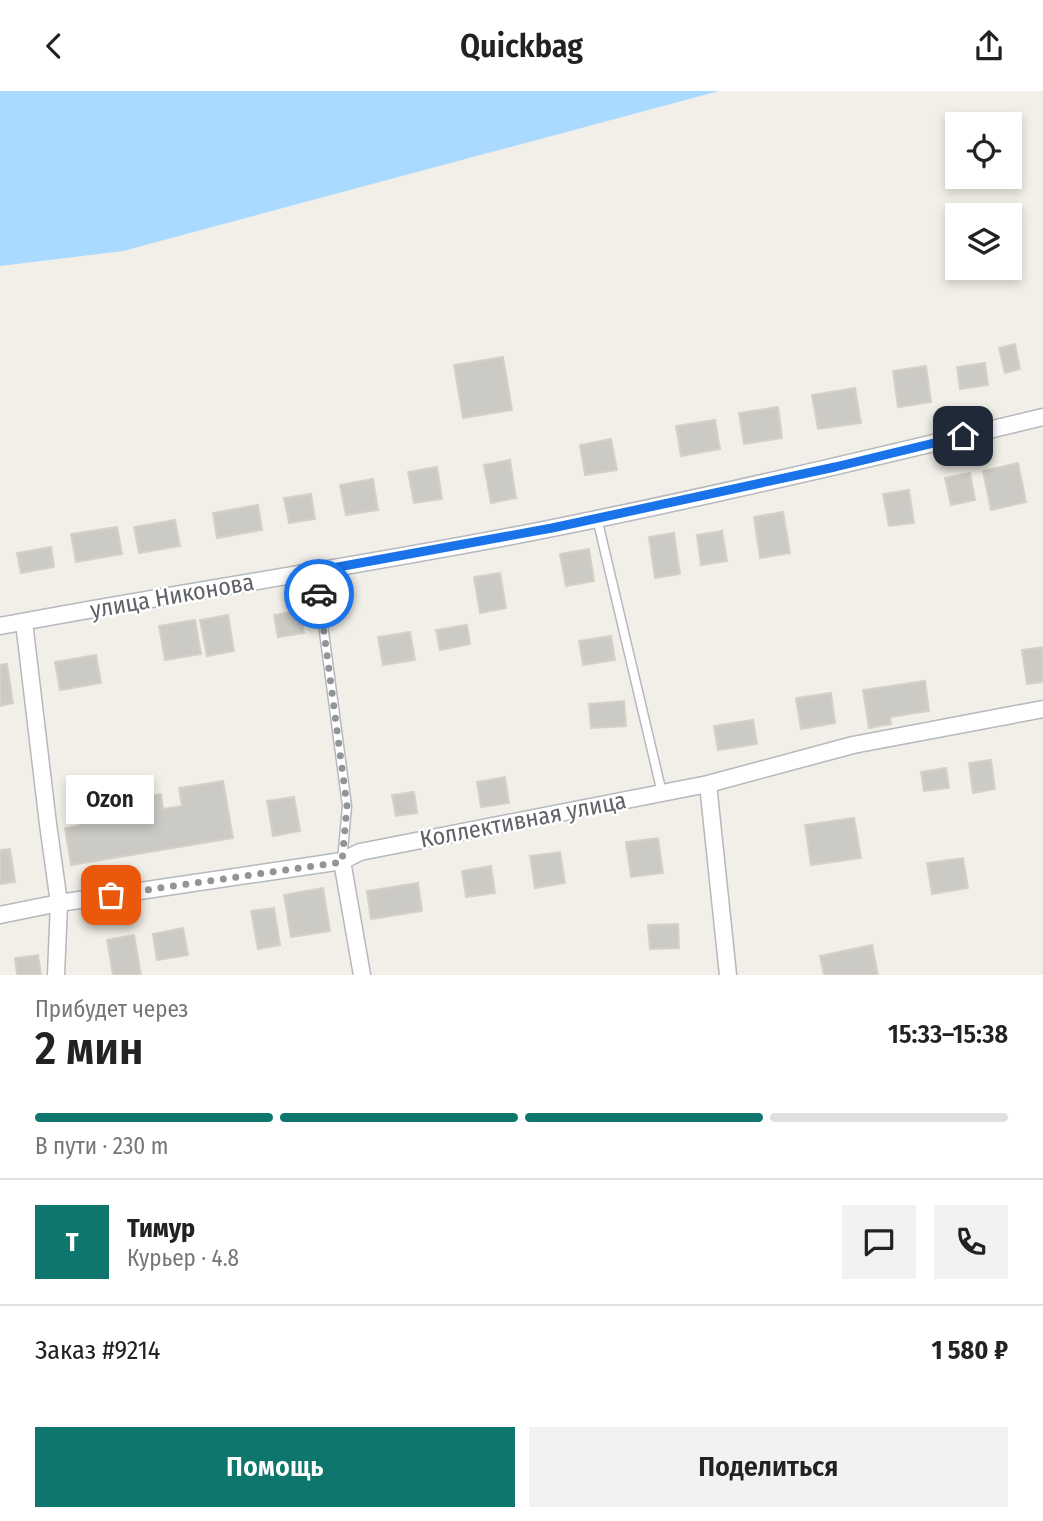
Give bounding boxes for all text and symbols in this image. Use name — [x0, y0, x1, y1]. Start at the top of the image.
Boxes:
icon: back — [35, 27, 73, 65]
text: Quickbag — [460, 27, 583, 65]
icon: share — [970, 27, 1008, 65]
map controls — [945, 112, 1022, 280]
button: locate — [945, 112, 1022, 189]
button: layers — [945, 203, 1022, 280]
pin — [933, 406, 993, 466]
icon: home — [944, 417, 982, 455]
courier — [284, 559, 354, 629]
street label: улица Никонова — [88, 568, 256, 624]
icon: car — [300, 575, 338, 613]
callout: Ozon — [67, 776, 155, 825]
text: Ozon — [86, 785, 134, 813]
street label: Коллективная улица — [417, 786, 629, 854]
pin — [81, 865, 141, 925]
icon: bag — [92, 876, 130, 914]
text: Прибудет через — [35, 995, 188, 1023]
text: 15:33–15:38 — [888, 1019, 1008, 1050]
text: 2 мин — [35, 1021, 143, 1076]
text: В пути · 230 m — [35, 1132, 168, 1160]
button: chat — [842, 1205, 916, 1279]
button: phone — [934, 1205, 1008, 1279]
text: Тимур — [127, 1213, 195, 1244]
text: Т — [66, 1227, 78, 1258]
text: Курьер · 4.8 — [127, 1244, 239, 1272]
text: Заказ #9214 — [35, 1335, 160, 1366]
text: 1 580 ₽ — [931, 1335, 1008, 1366]
button: Помощь — [35, 1427, 515, 1507]
button: Поделиться — [529, 1427, 1008, 1507]

